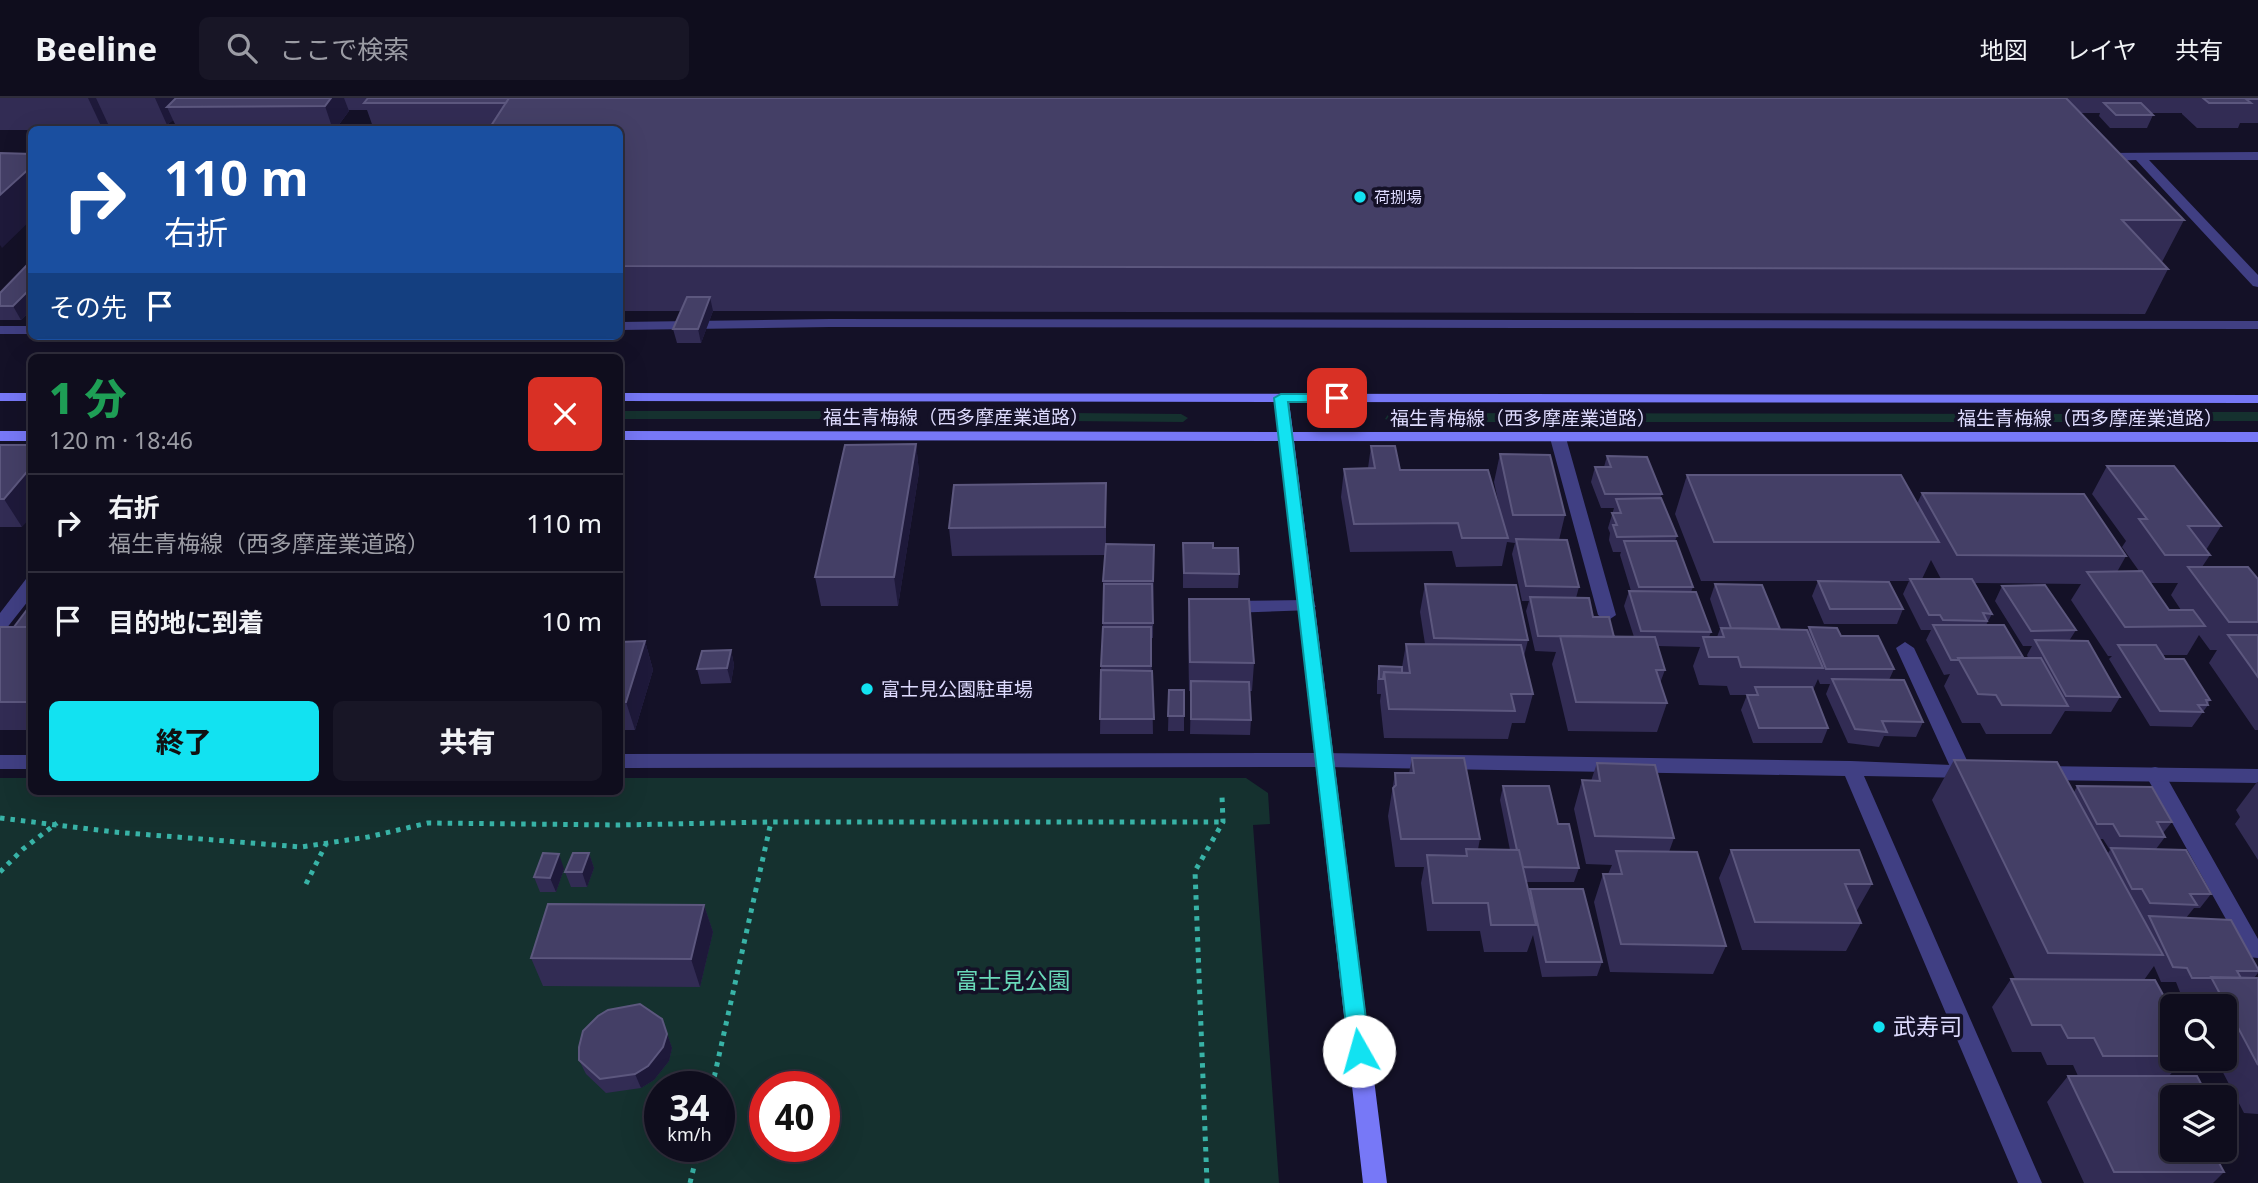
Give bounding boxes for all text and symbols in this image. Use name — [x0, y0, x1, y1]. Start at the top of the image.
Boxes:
search box — [199, 17, 689, 80]
text: Beeline — [35, 26, 157, 71]
icon: search — [223, 29, 261, 67]
text: ここで検索 — [279, 31, 409, 67]
text: 地図 — [1980, 33, 2028, 66]
text: レイヤ — [2066, 33, 2137, 66]
text: 共有 — [2175, 33, 2223, 66]
text: 110 m — [164, 144, 309, 210]
icon: right — [49, 154, 140, 245]
place label: 荷捌場 — [1374, 186, 1422, 208]
marker: 荷捌場 — [1352, 189, 1368, 205]
text: 右折 — [164, 210, 228, 253]
icon: arrive — [141, 287, 179, 325]
text: その先 — [49, 289, 127, 325]
pin — [1307, 368, 1367, 428]
text: 1 分 — [49, 369, 126, 426]
button: close — [528, 377, 602, 451]
icon: arrive — [1318, 379, 1356, 417]
street label: 福生青梅線（西多摩産業道路） — [823, 404, 1089, 430]
street label: 福生青梅線（西多摩産業道路） — [1390, 405, 1656, 431]
street label: 福生青梅線（西多摩産業道路） — [1957, 405, 2223, 431]
text: 120 m · 18:46 — [49, 424, 193, 456]
text: 右折 — [108, 489, 160, 525]
icon: right — [49, 504, 87, 542]
text: 110 m — [526, 505, 602, 541]
text: 福生青梅線（西多摩産業道路） — [108, 527, 430, 559]
icon: arrive — [49, 602, 87, 640]
text: 10 m — [541, 603, 602, 639]
text: 目的地に到着 — [108, 604, 264, 640]
place label: 富士見公園駐車場 — [881, 676, 1033, 702]
marker: 富士見公園駐車場 — [859, 681, 875, 697]
button: 終了 — [49, 701, 319, 781]
button: 共有 — [333, 701, 602, 781]
park label: 富士見公園 — [956, 964, 1071, 996]
map controls — [2160, 994, 2237, 1162]
button: search — [2160, 994, 2237, 1071]
place label: 武寿司 — [1893, 1010, 1962, 1042]
position arrow — [1322, 1014, 1396, 1088]
marker: 武寿司 — [1871, 1019, 1887, 1035]
speed limit sign: 40 — [749, 1071, 840, 1162]
text: 34 — [669, 1084, 710, 1131]
button: layers — [2160, 1085, 2237, 1162]
text: km/h — [667, 1122, 712, 1146]

